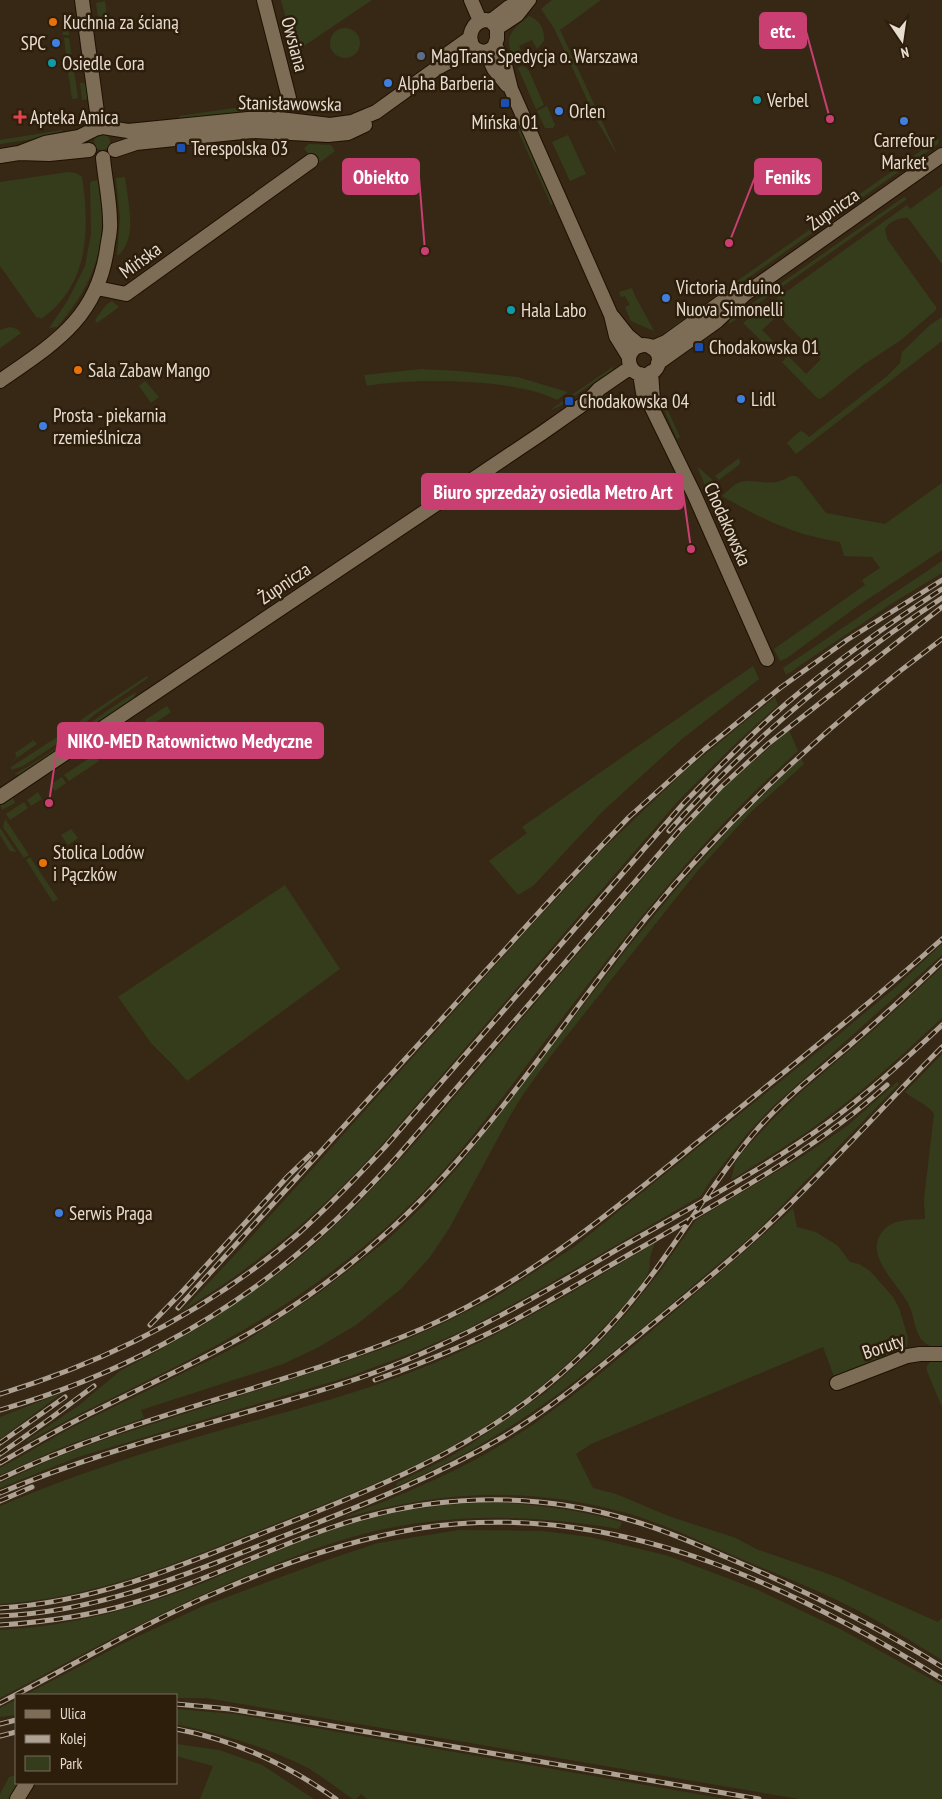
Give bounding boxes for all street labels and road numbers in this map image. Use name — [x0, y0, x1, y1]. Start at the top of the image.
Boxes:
street label: Owsiana — [276, 14, 314, 74]
street label: Stanisławowska — [238, 90, 342, 116]
street label: Żupnicza — [802, 183, 864, 235]
street label: Mińska — [114, 237, 166, 283]
street label: Chodakowska — [699, 479, 757, 569]
street label: Żupnicza — [253, 557, 315, 609]
street label: Boruty — [859, 1327, 908, 1364]

